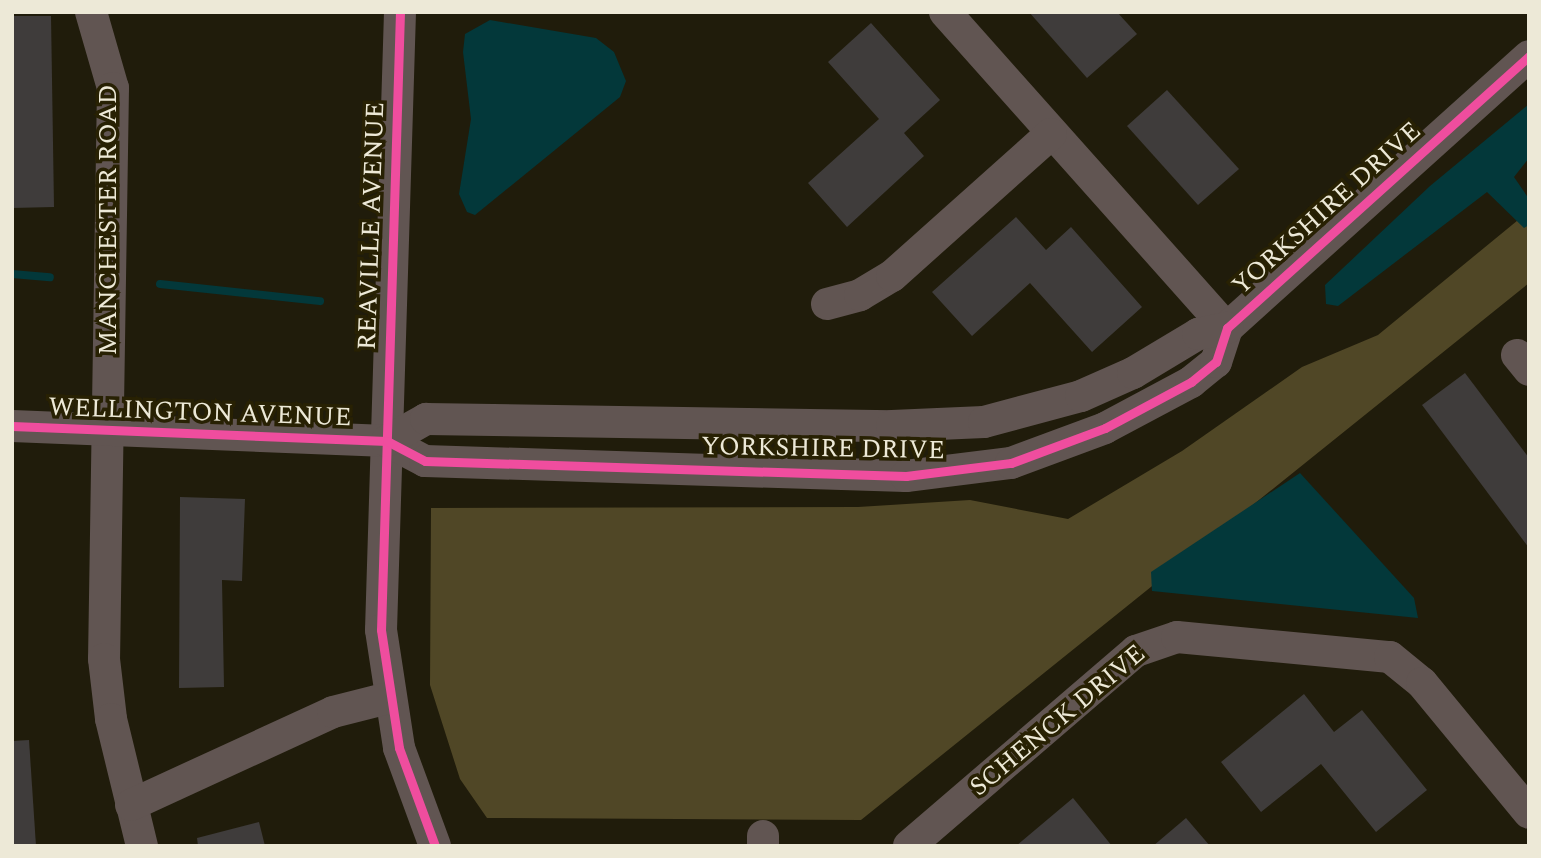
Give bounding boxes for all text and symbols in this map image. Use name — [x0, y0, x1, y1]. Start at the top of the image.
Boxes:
street label: MANCHESTER ROAD — [93, 84, 125, 356]
street label: REAVILLE AVENUE — [352, 101, 392, 351]
street label: YORKSHIRE DRIVE — [1226, 116, 1428, 302]
street label: WELLINGTON AVENUE — [48, 392, 352, 434]
street label: YORKSHIRE DRIVE — [701, 431, 945, 467]
street label: SCHENCK DRIVE — [964, 639, 1152, 803]

